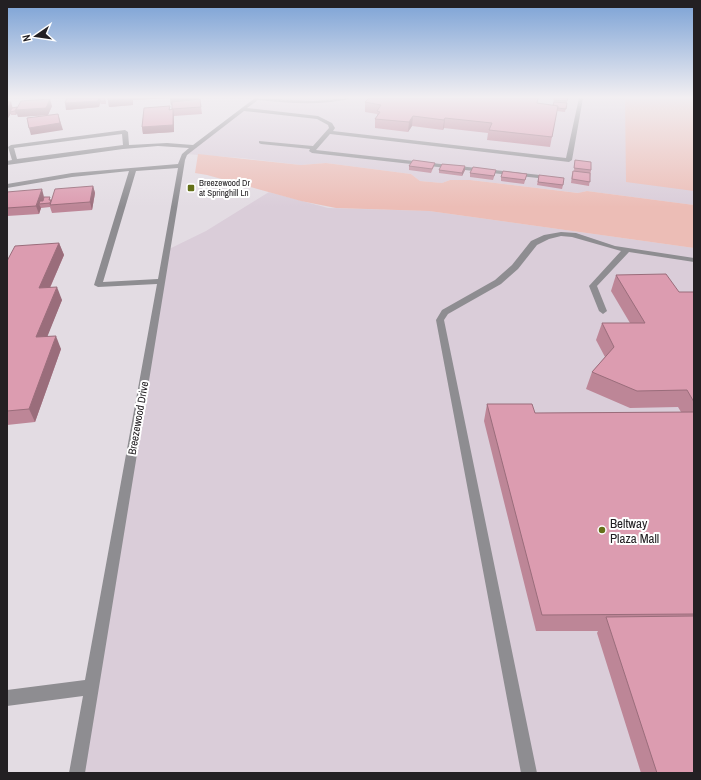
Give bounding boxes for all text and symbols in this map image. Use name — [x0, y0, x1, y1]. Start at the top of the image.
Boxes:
north arrow — [16, 16, 56, 56]
text: N — [19, 34, 34, 43]
place label: Breezewood Dr at Springhill Ln — [199, 177, 250, 199]
marker: Breezewood Dr at Springhill Ln — [186, 183, 196, 193]
street label: Breezewood Drive — [125, 380, 151, 456]
place label: Beltway Plaza Mall — [610, 515, 659, 547]
marker: Beltway Plaza Mall — [597, 525, 607, 535]

